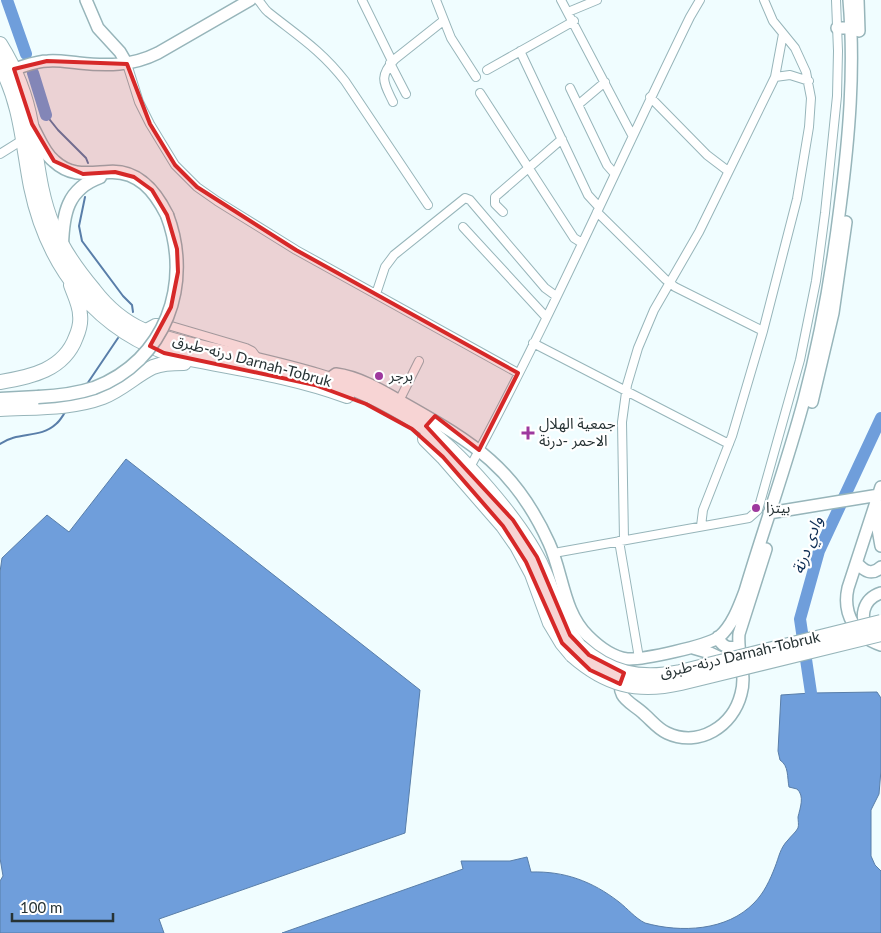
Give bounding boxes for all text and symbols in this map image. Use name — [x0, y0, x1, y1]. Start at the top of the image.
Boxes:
street label: درنه-طبرق Darnah-Tobruk — [171, 330, 334, 391]
place label: برجر — [388, 366, 413, 385]
marker: برجر — [373, 370, 385, 382]
place label: جمعية الهلال الاحمر -درنة — [539, 414, 616, 450]
marker: جمعية الهلال الاحمر -درنة — [521, 426, 535, 440]
place label: بيتزا — [766, 498, 790, 517]
marker: بيتزا — [750, 502, 762, 514]
water label: وادي درنة — [787, 514, 830, 578]
street label: درنه-طبرق Darnah-Tobruk — [658, 627, 822, 682]
scale bar — [12, 890, 114, 922]
text: 100 m — [20, 898, 62, 916]

